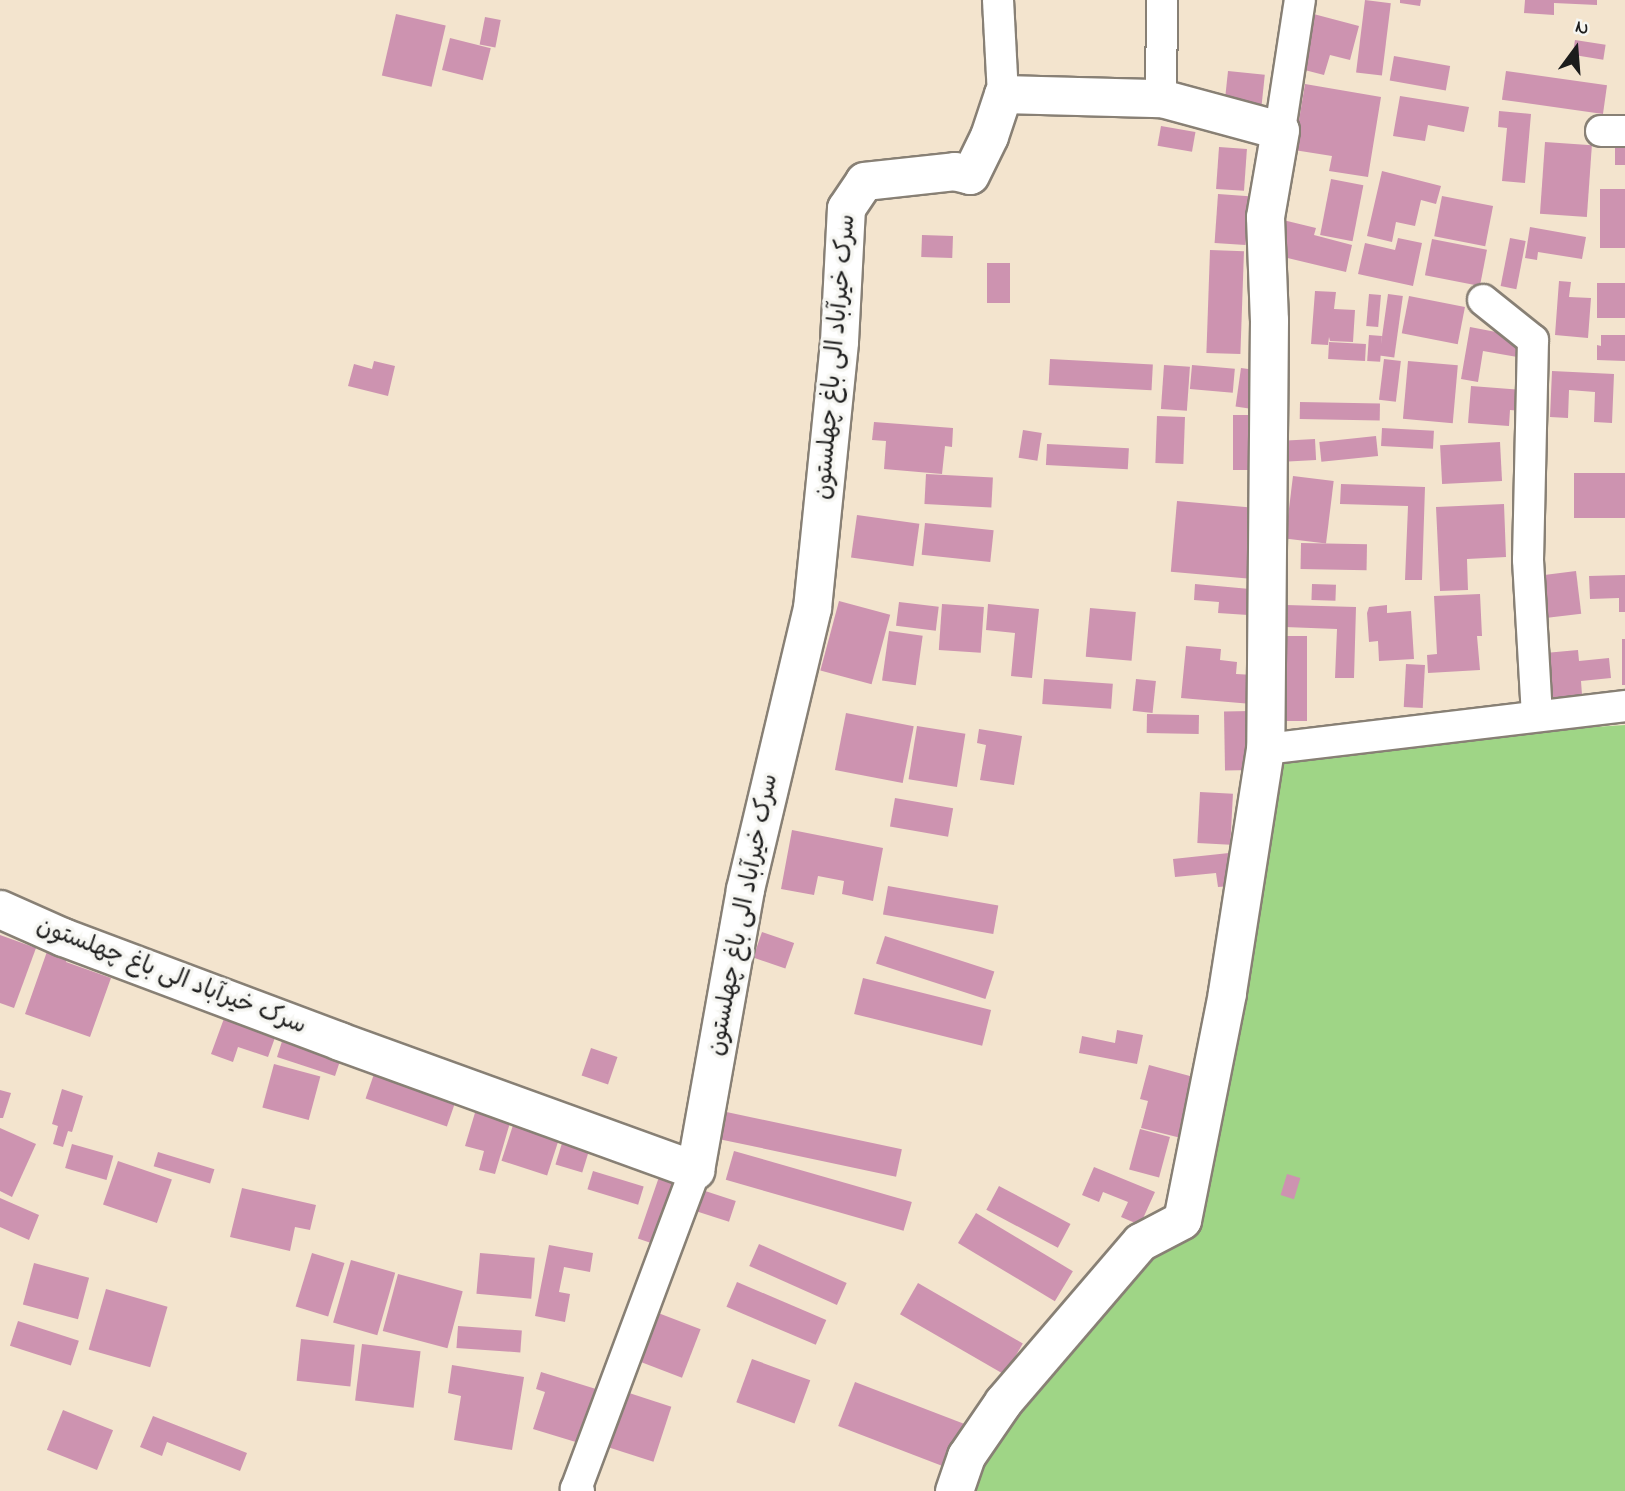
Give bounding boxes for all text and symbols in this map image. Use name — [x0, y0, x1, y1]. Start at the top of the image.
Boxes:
north arrow — [1541, 14, 1611, 84]
text: N — [1572, 14, 1592, 43]
street label: سرک خیرآباد الی باغ چهلستون — [809, 213, 863, 501]
street label: سرک خیرآباد الی باغ چهلستون — [703, 772, 785, 1058]
street label: سرک خیرآباد الی باغ چهلستون — [32, 912, 310, 1042]

